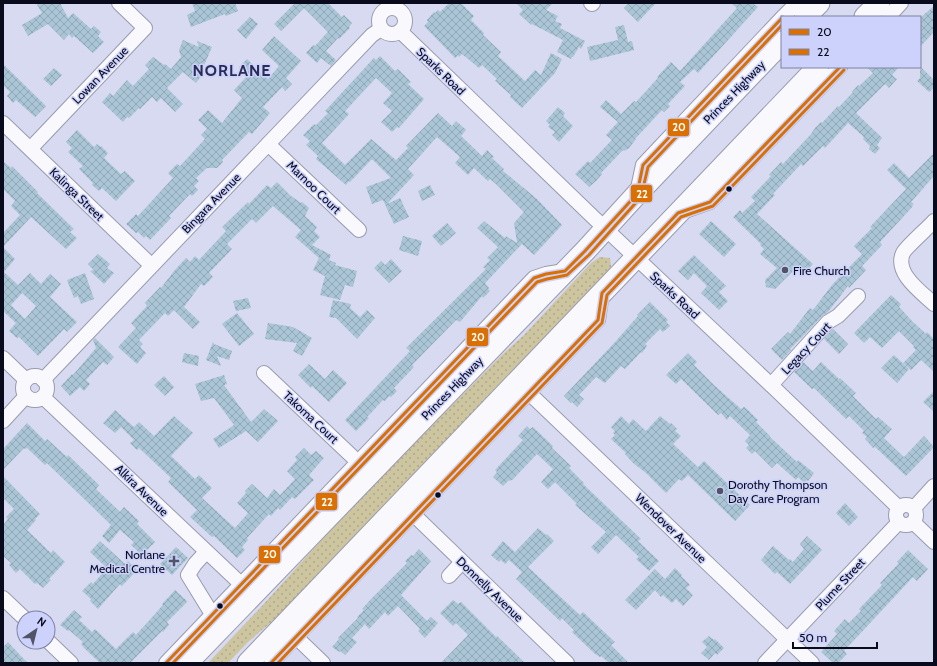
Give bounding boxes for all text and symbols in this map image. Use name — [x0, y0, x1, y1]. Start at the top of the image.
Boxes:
legend — [781, 16, 921, 68]
text: 20 — [817, 24, 832, 39]
street label: Lowan Avenue — [69, 43, 131, 107]
street label: Sparks Road — [413, 44, 469, 98]
text: 22 — [817, 44, 830, 59]
street label: Princes Highway — [700, 57, 768, 127]
district label: NORLANE — [193, 61, 271, 80]
line badge: 20 — [667, 118, 690, 137]
text: 20 — [672, 120, 686, 134]
street label: Marnoo Court — [284, 157, 344, 217]
street label: Kalinga Street — [47, 164, 107, 224]
street label: Bingara Avenue — [178, 170, 244, 236]
line badge: 22 — [630, 184, 653, 203]
unlabelled marker — [724, 184, 734, 194]
text: 22 — [636, 187, 648, 201]
place label: Fire Church — [793, 263, 850, 278]
marker: Fire Church — [780, 265, 790, 275]
street label: Sparks Road — [647, 268, 703, 322]
street label: Legacy Court — [778, 319, 834, 377]
line badge: 20 — [466, 327, 489, 347]
text: 20 — [471, 330, 485, 344]
street label: Princes Highway — [418, 353, 486, 423]
street label: Takoma Court — [280, 388, 342, 446]
street label: Alkira Avenue — [112, 461, 172, 519]
place label: Dorothy Thompson Day Care Program — [728, 477, 828, 506]
marker: Dorothy Thompson Day Care Program — [715, 486, 725, 496]
unlabelled marker — [433, 490, 443, 500]
street label: Wendover Avenue — [632, 490, 710, 566]
line badge: 22 — [315, 492, 338, 511]
text: 22 — [321, 495, 333, 509]
line badge: 20 — [258, 545, 281, 564]
place label: Norlane Medical Centre — [90, 547, 165, 576]
text: 20 — [263, 547, 277, 561]
street label: Donnelly Avenue — [453, 553, 527, 625]
marker: Norlane Medical Centre — [168, 555, 180, 567]
street label: Plume Street — [812, 555, 868, 613]
unlabelled marker — [215, 601, 225, 611]
north arrow — [16, 610, 56, 650]
text: N — [35, 614, 49, 630]
scale bar — [793, 624, 877, 650]
text: 50 m — [799, 630, 827, 645]

